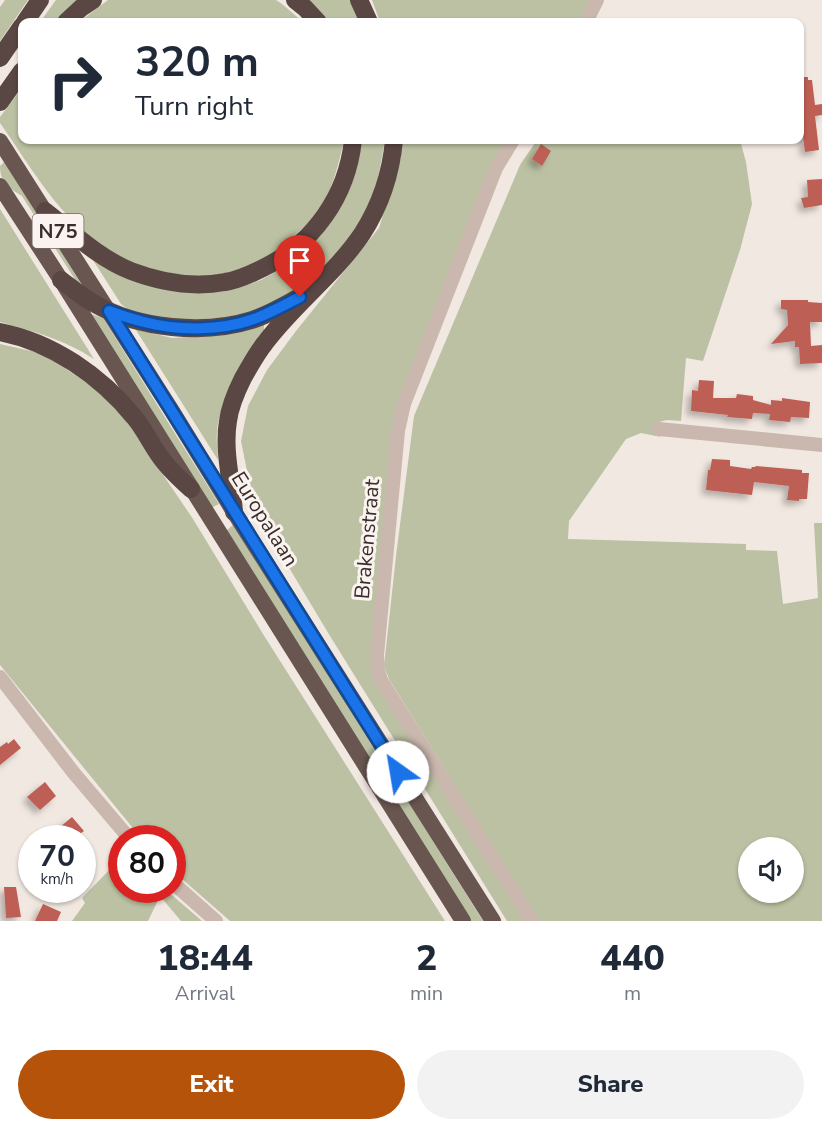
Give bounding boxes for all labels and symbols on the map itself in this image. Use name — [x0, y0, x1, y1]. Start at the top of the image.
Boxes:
road number: N75 — [32, 214, 84, 248]
pin — [274, 235, 325, 297]
street label: Europalaan — [225, 466, 305, 572]
street label: Brakenstraat — [348, 477, 386, 600]
position arrow — [366, 740, 430, 804]
speed limit sign: 80 — [108, 825, 186, 903]

